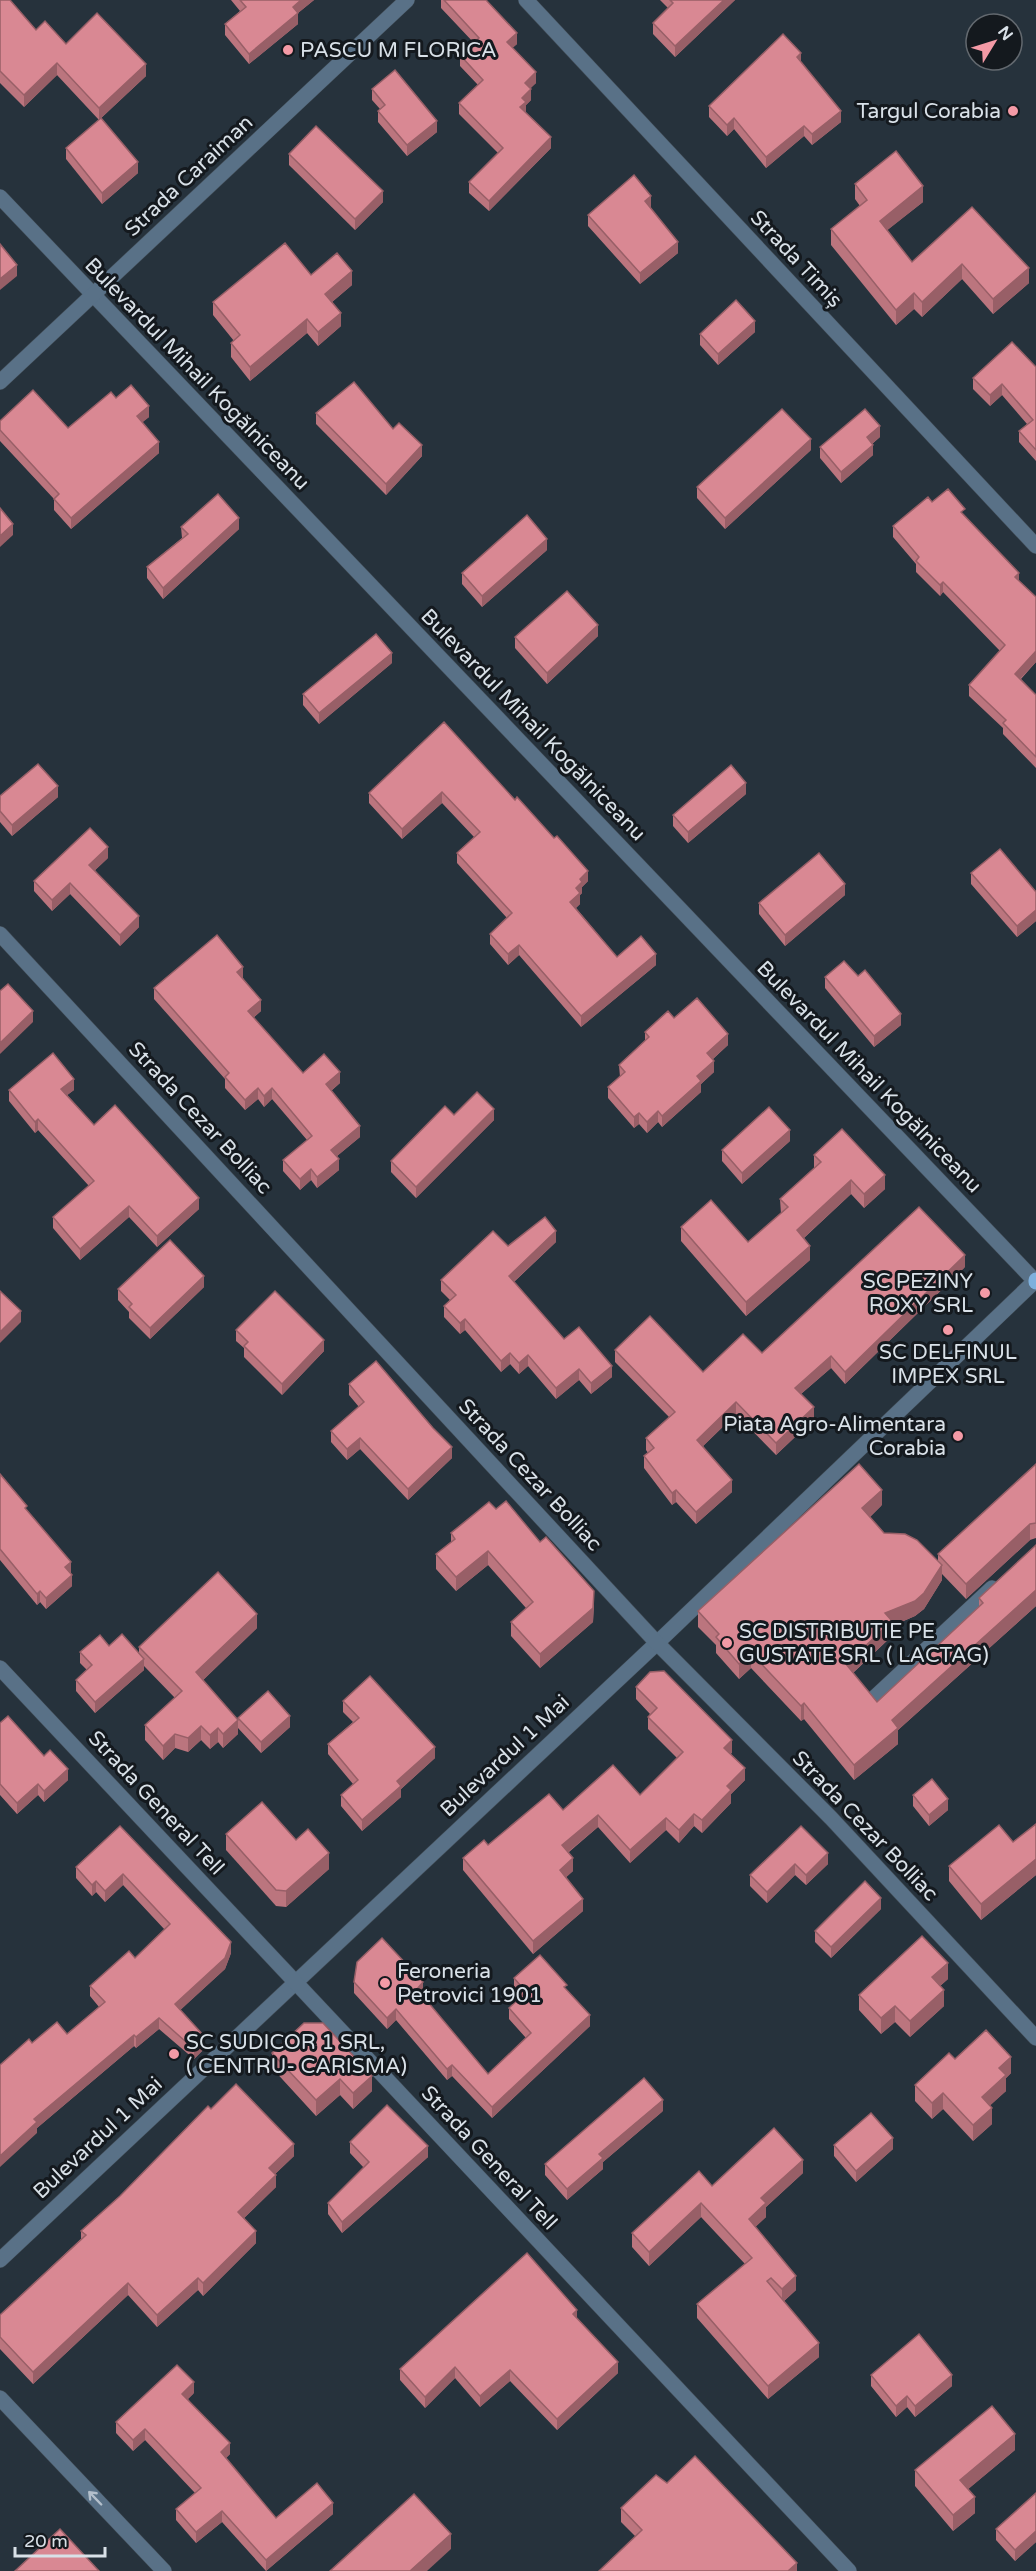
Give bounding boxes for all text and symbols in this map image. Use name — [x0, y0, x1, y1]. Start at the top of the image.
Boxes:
north arrow — [964, 12, 1024, 72]
text: N — [993, 22, 1017, 45]
place label: PASCU M FLORICA — [300, 38, 497, 63]
marker: PASCU M FLORICA — [281, 43, 295, 57]
place label: Targul Corabia — [856, 99, 1001, 124]
marker: Targul Corabia — [1006, 104, 1020, 118]
street label: Strada Caraiman — [120, 110, 258, 242]
street label: Strada Timiș — [745, 205, 847, 313]
street label: Bulevardul Mihail Kogălniceanu — [79, 253, 315, 495]
street label: Bulevardul Mihail Kogălniceanu — [415, 604, 651, 846]
street label: Bulevardul Mihail Kogălniceanu — [751, 956, 987, 1198]
street label: Strada Cezar Bolliac — [123, 1037, 277, 1199]
place label: SC PEZINY ROXY SRL — [863, 1269, 973, 1318]
marker: SC PEZINY ROXY SRL — [978, 1286, 992, 1300]
marker: SC DELFINUL IMPEX SRL — [941, 1323, 955, 1337]
place label: SC DELFINUL IMPEX SRL — [879, 1340, 1017, 1389]
street label: Strada Cezar Bolliac — [453, 1394, 607, 1556]
place label: Piata Agro-Alimentara Corabia — [723, 1412, 946, 1461]
marker: Piata Agro-Alimentara Corabia — [951, 1429, 965, 1443]
place label: SC DISTRIBUTIE PE GUSTATE SRL ( LACTAG) — [739, 1619, 989, 1668]
marker: SC DISTRIBUTIE PE GUSTATE SRL ( LACTAG) — [720, 1636, 734, 1650]
street label: Bulevardul 1 Mai — [435, 1690, 575, 1822]
street label: Strada General Tell — [83, 1726, 229, 1880]
street label: Strada Cezar Bolliac — [787, 1746, 943, 1906]
place label: Feroneria Petrovici 1901 — [397, 1959, 542, 2008]
marker: Feroneria Petrovici 1901 — [378, 1976, 392, 1990]
place label: SC SUDICOR 1 SRL, ( CENTRU- CARISMA) — [186, 2030, 407, 2079]
marker: SC SUDICOR 1 SRL, ( CENTRU- CARISMA) — [167, 2047, 181, 2061]
street label: Bulevardul 1 Mai — [28, 2072, 168, 2204]
street label: Strada General Tell — [416, 2081, 562, 2235]
one-way arrow — [88, 2491, 102, 2506]
scale bar — [15, 2520, 105, 2558]
text: 20 m — [24, 2530, 68, 2552]

